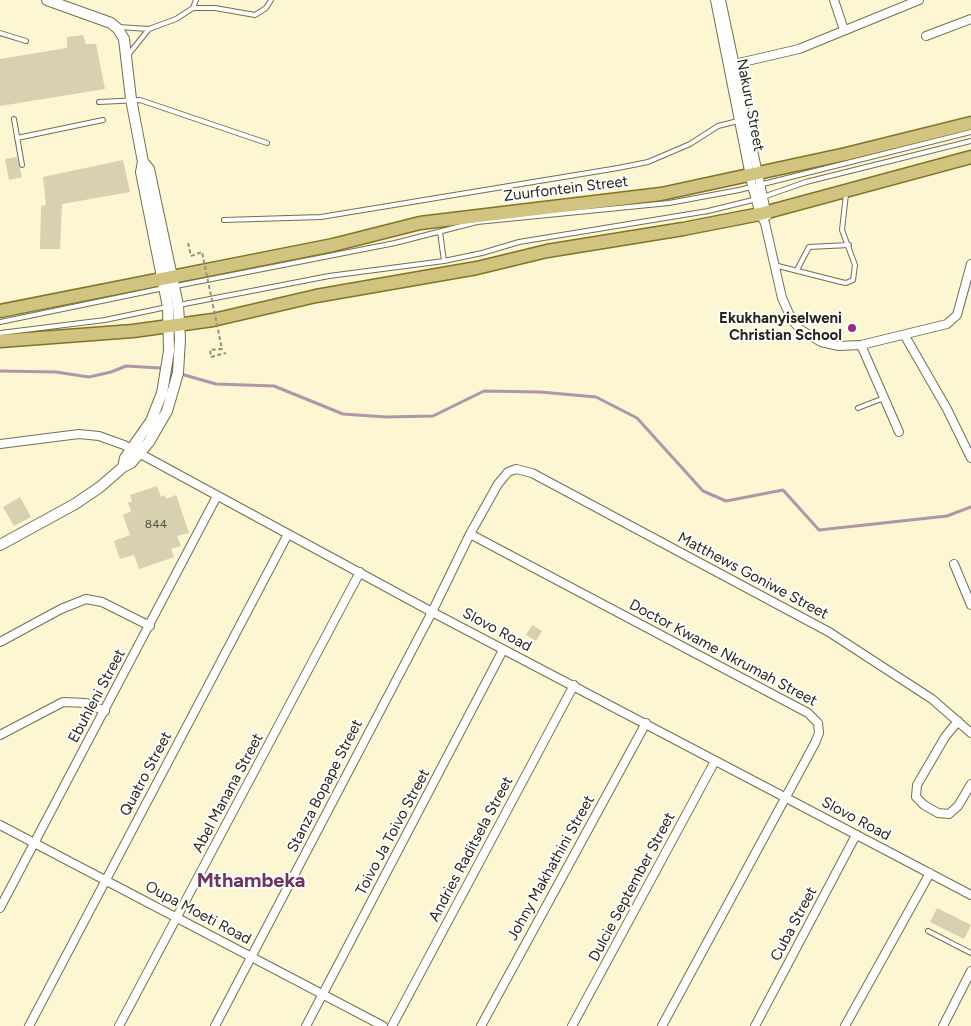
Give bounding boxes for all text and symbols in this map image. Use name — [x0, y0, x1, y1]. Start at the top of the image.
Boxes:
street label: Nakuru Street — [732, 57, 768, 153]
street label: Zuurfontein Street — [503, 172, 629, 206]
place label: Ekukhanyiselweni Christian School — [719, 310, 842, 345]
marker: Ekukhanyiselweni Christian School — [846, 322, 858, 334]
house number: 844 — [145, 517, 167, 531]
street label: Matthews Goniwe Street — [675, 529, 831, 623]
street label: Doctor Kwame Nkrumah Street — [626, 596, 820, 710]
street label: Slovo Road — [459, 604, 535, 656]
street label: Ebuhleni Street — [65, 646, 129, 746]
street label: Stanza Bopape Street — [284, 717, 366, 855]
street label: Quatro Street — [116, 729, 176, 819]
street label: Abel Manana Street — [189, 730, 267, 856]
street label: Toivo Ja Toivo Street — [352, 766, 434, 898]
street label: Andries Raditsela Street — [425, 773, 517, 925]
street label: Johny Makhathini Street — [504, 792, 598, 944]
street label: Slovo Road — [818, 793, 894, 845]
street label: Dulcie September Street — [585, 809, 679, 965]
district label: Mthambeka — [197, 869, 305, 893]
street label: Oupa Moeti Road — [142, 878, 254, 948]
street label: Cuba Street — [767, 884, 821, 964]

